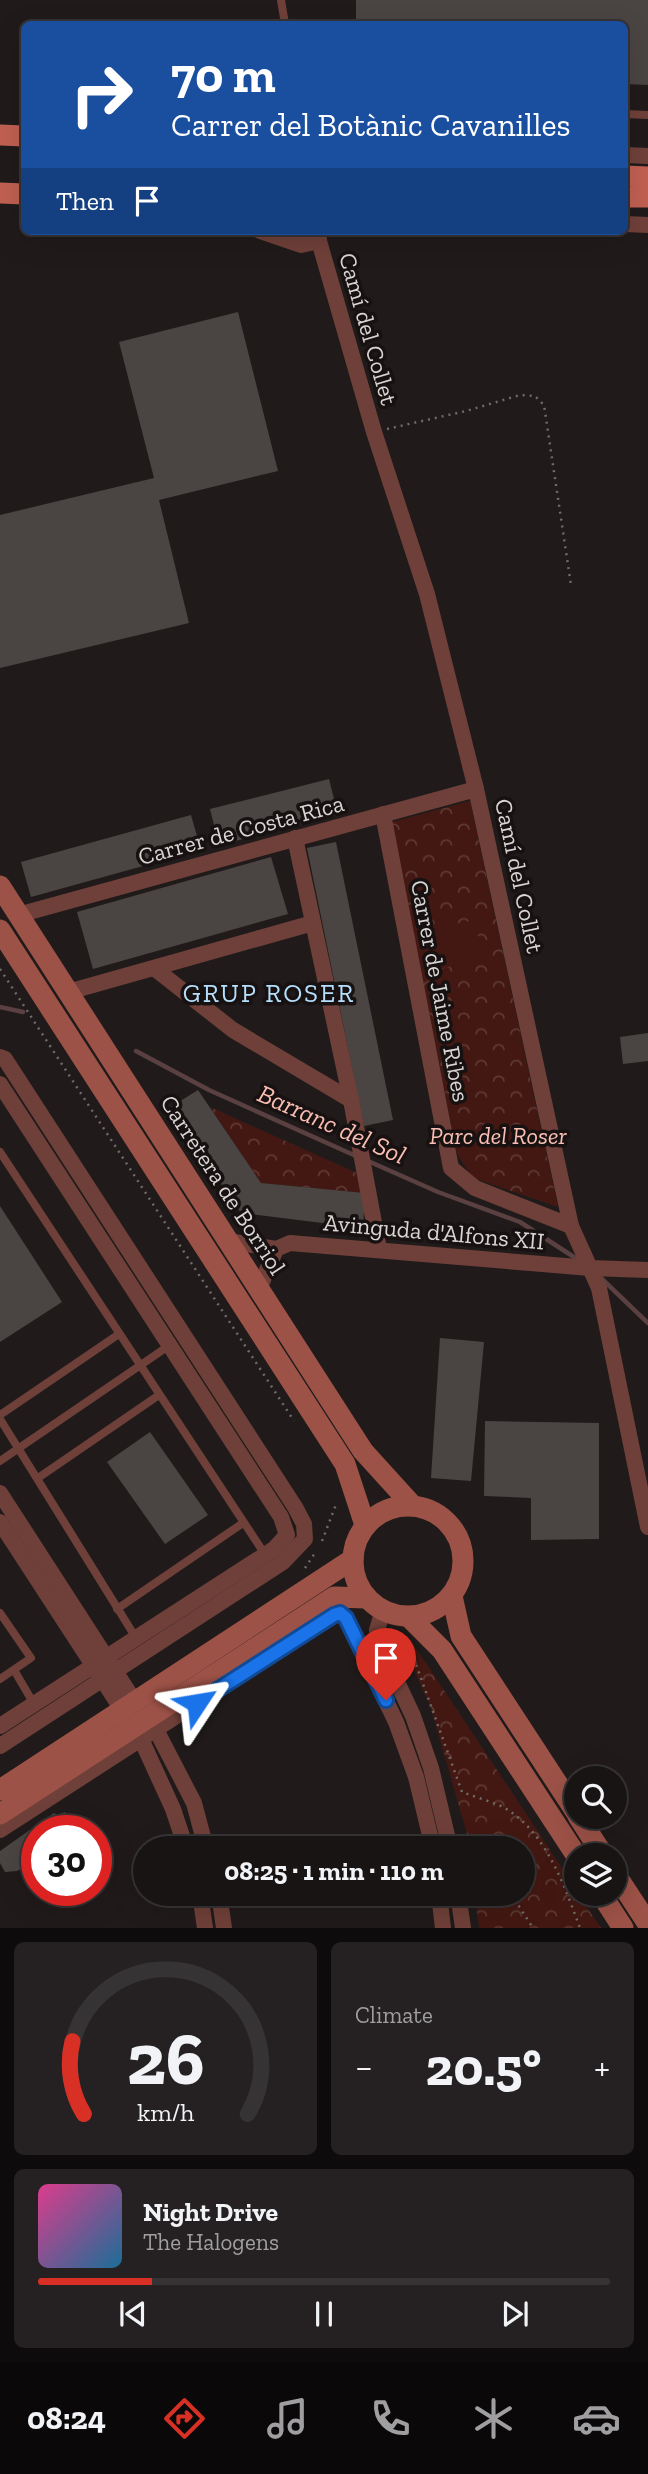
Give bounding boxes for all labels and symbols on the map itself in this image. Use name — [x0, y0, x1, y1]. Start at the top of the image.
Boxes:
street label: Camí del Collet — [333, 249, 404, 408]
street label: Carrer de Costa Rica — [135, 788, 347, 871]
street label: Camí del Collet — [489, 796, 550, 956]
street label: Carrer de Jaime Ribes — [405, 878, 476, 1104]
district label: GRUP ROSER — [183, 977, 355, 1009]
water label: Barranc del Sol — [253, 1077, 411, 1171]
street label: Carretera de Borriol — [155, 1090, 292, 1280]
park label: Parc del Roser — [429, 1121, 567, 1150]
street label: Avinguda d'Alfons XII — [322, 1207, 546, 1256]
pin — [356, 1628, 416, 1700]
position arrow — [160, 1666, 234, 1740]
speed limit sign: 30 — [21, 1815, 112, 1906]

